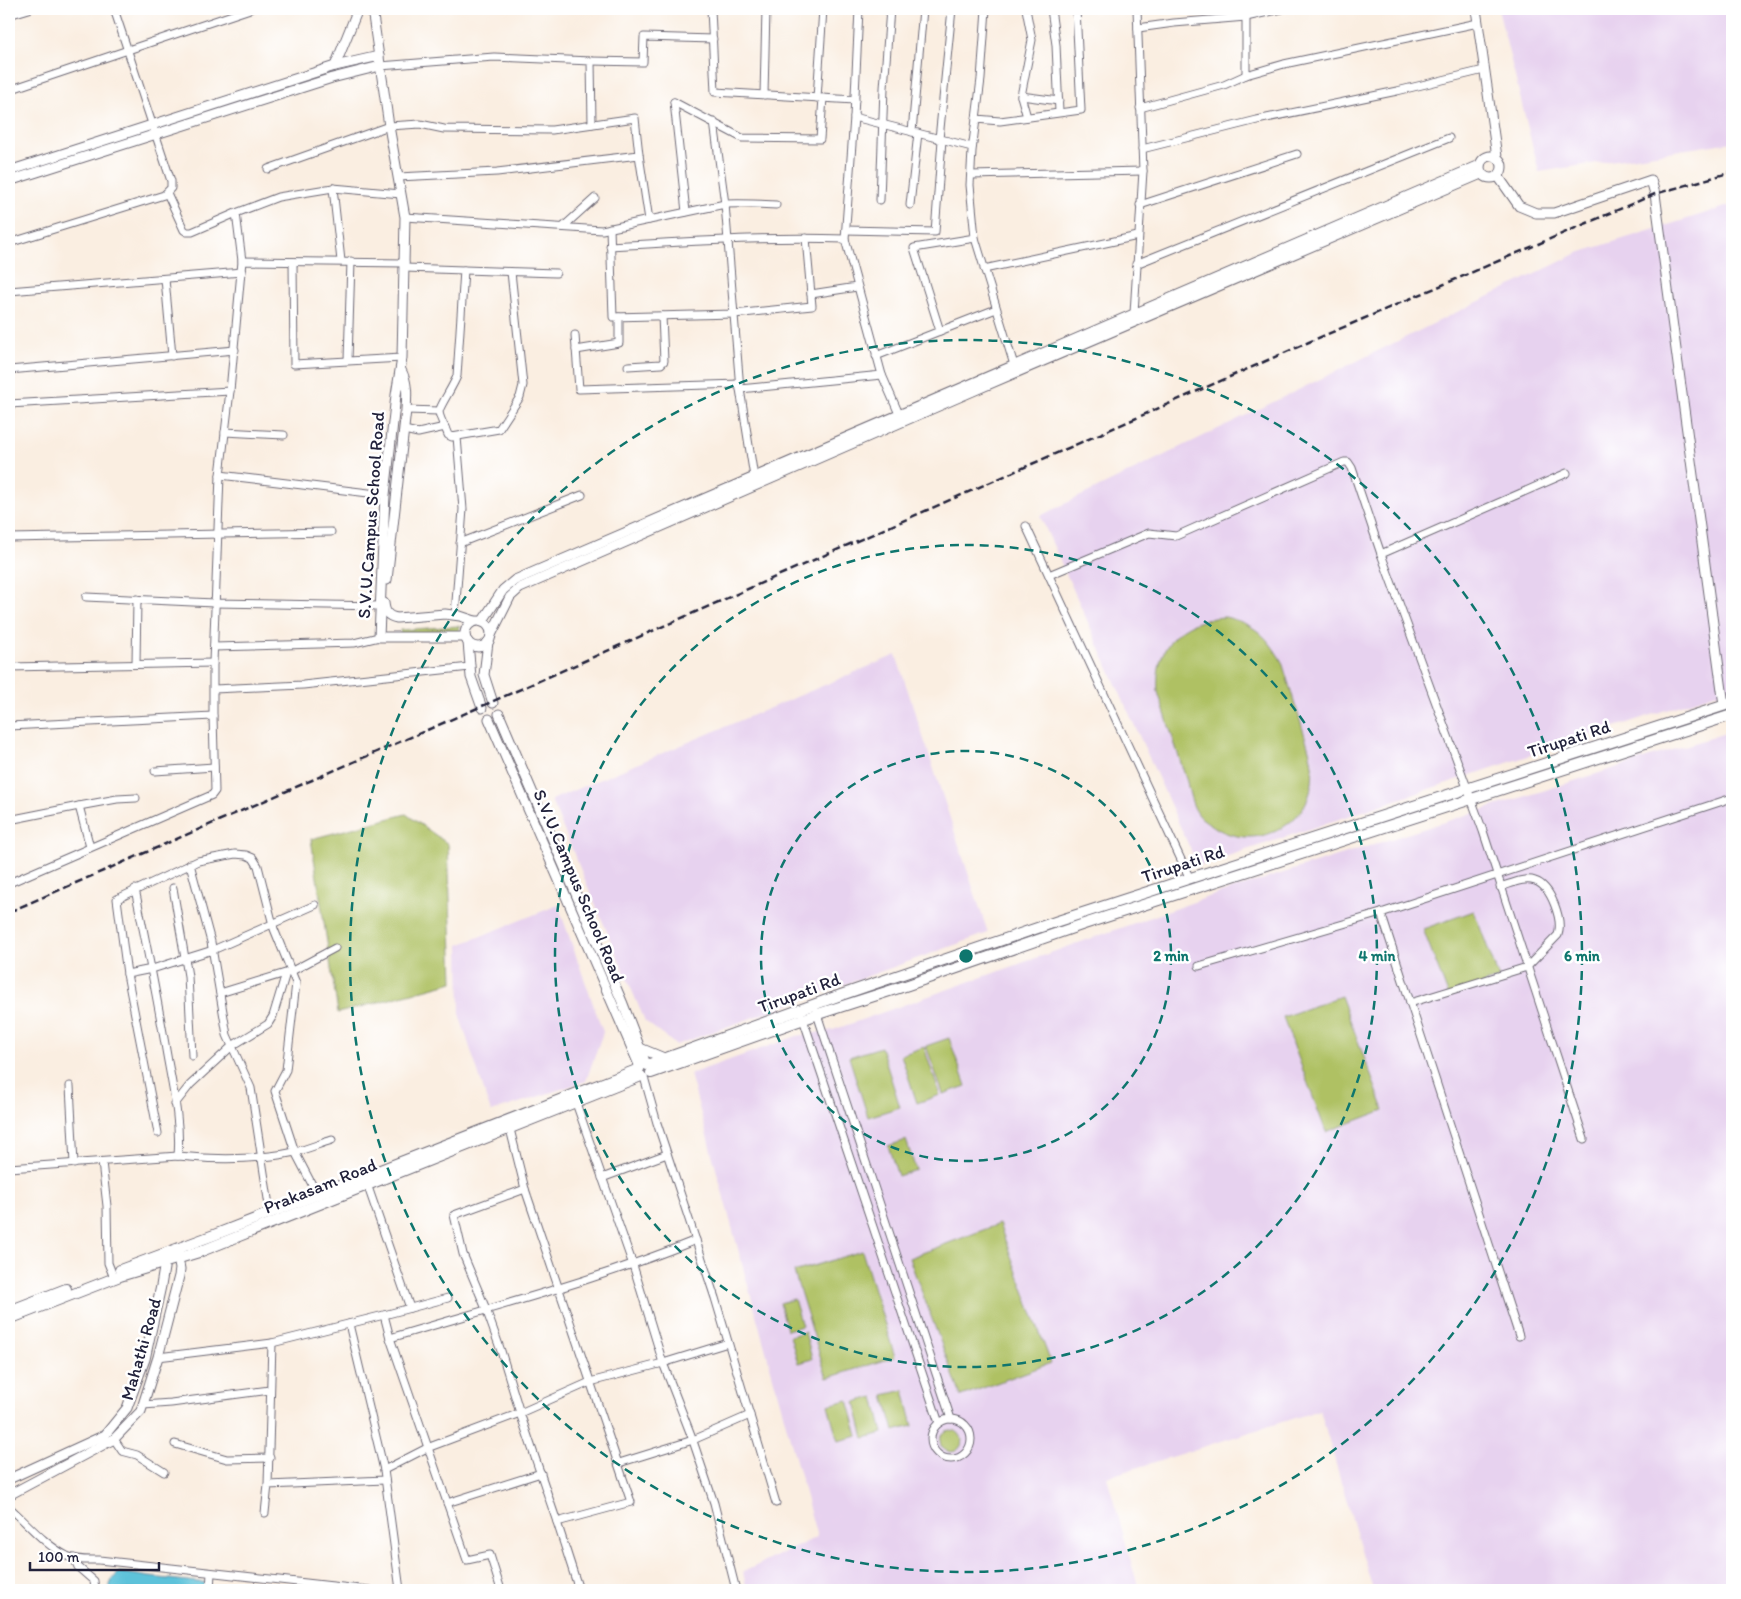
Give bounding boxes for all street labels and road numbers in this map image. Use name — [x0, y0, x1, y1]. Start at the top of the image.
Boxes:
street label: S.V.U.Campus School Road — [353, 411, 389, 619]
street label: Tirupati Rd — [1525, 715, 1613, 763]
street label: S.V.U.Campus School Road — [528, 786, 630, 986]
street label: Tirupati Rd — [1139, 840, 1227, 888]
street label: Tirupati Rd — [755, 968, 843, 1018]
street label: Prakasam Road — [260, 1153, 380, 1219]
street label: Mahathi Road — [116, 1295, 166, 1403]

